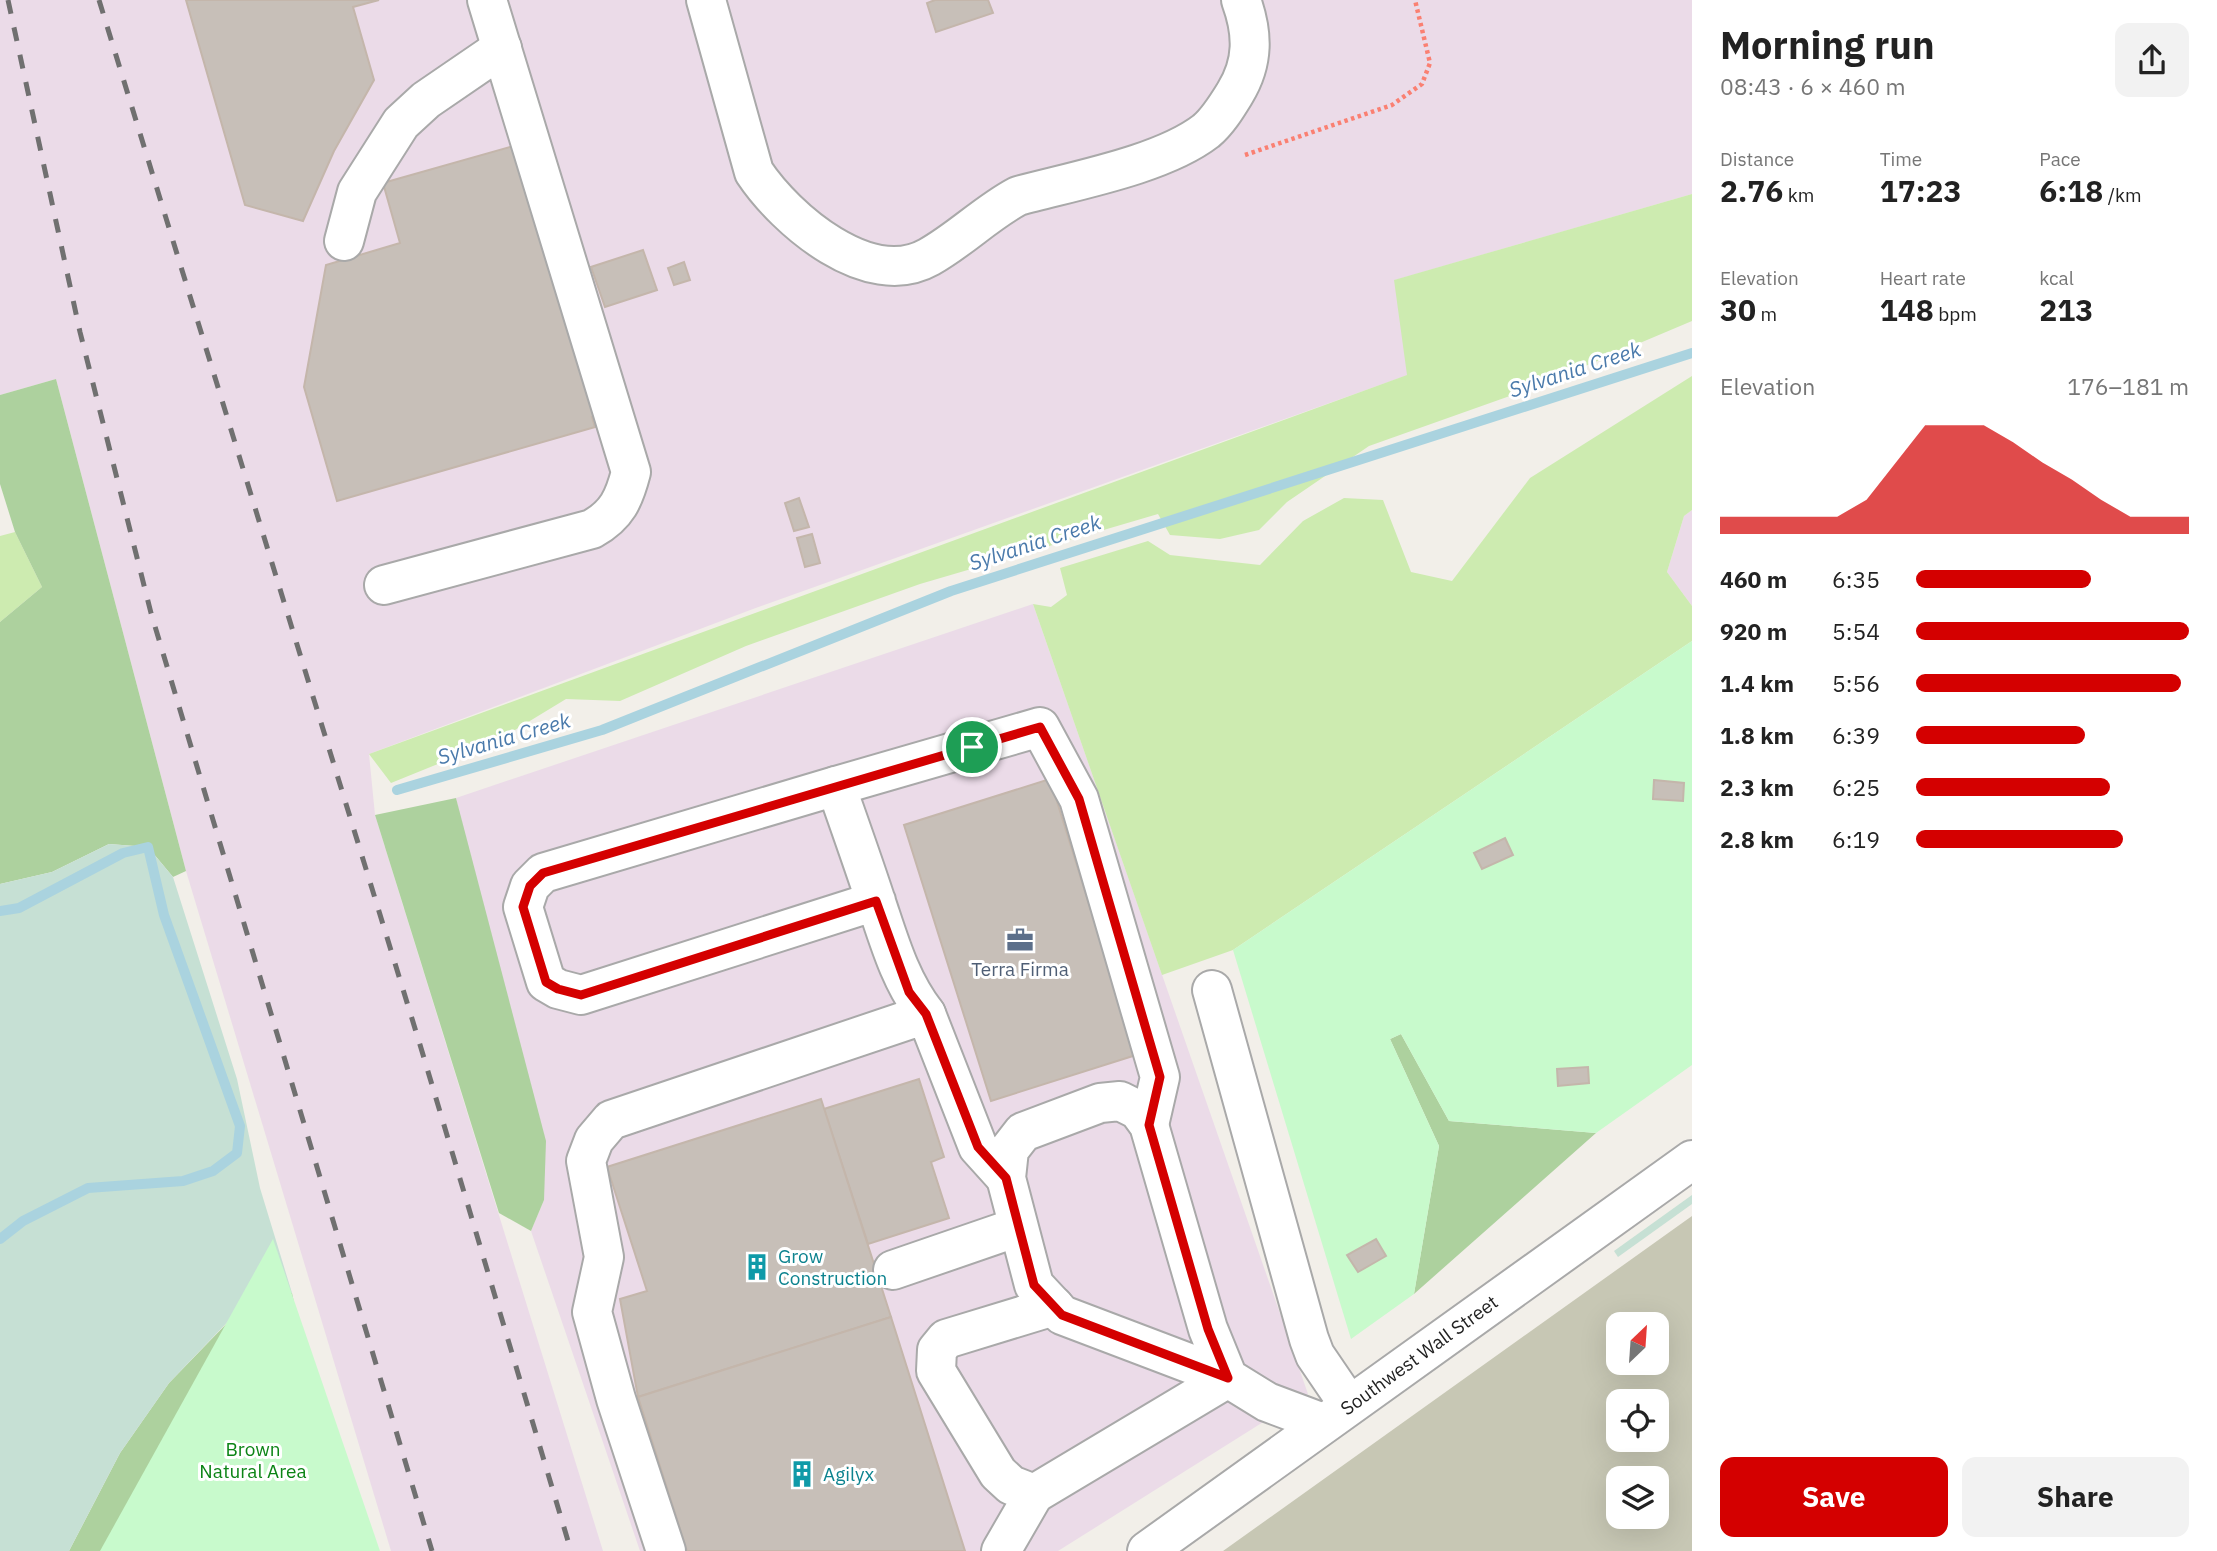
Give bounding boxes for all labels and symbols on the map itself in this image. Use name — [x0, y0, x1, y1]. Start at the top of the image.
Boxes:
water label: Sylvania Creek — [1505, 334, 1645, 404]
water label: Sylvania Creek — [965, 507, 1105, 577]
water label: Sylvania Creek — [434, 705, 575, 770]
pin — [942, 717, 1002, 777]
office icon: Terra Firma — [1005, 925, 1035, 955]
place label: Terra Firma — [971, 957, 1069, 981]
place label: Grow Construction — [778, 1244, 887, 1290]
building icon: Grow Construction — [742, 1252, 772, 1282]
street label: Southwest Wall Street — [1336, 1290, 1502, 1420]
north arrow — [1606, 1312, 1670, 1376]
park label: Brown Natural Area — [199, 1437, 307, 1483]
building icon: Agilyx — [787, 1459, 817, 1489]
place label: Agilyx — [823, 1462, 874, 1486]

